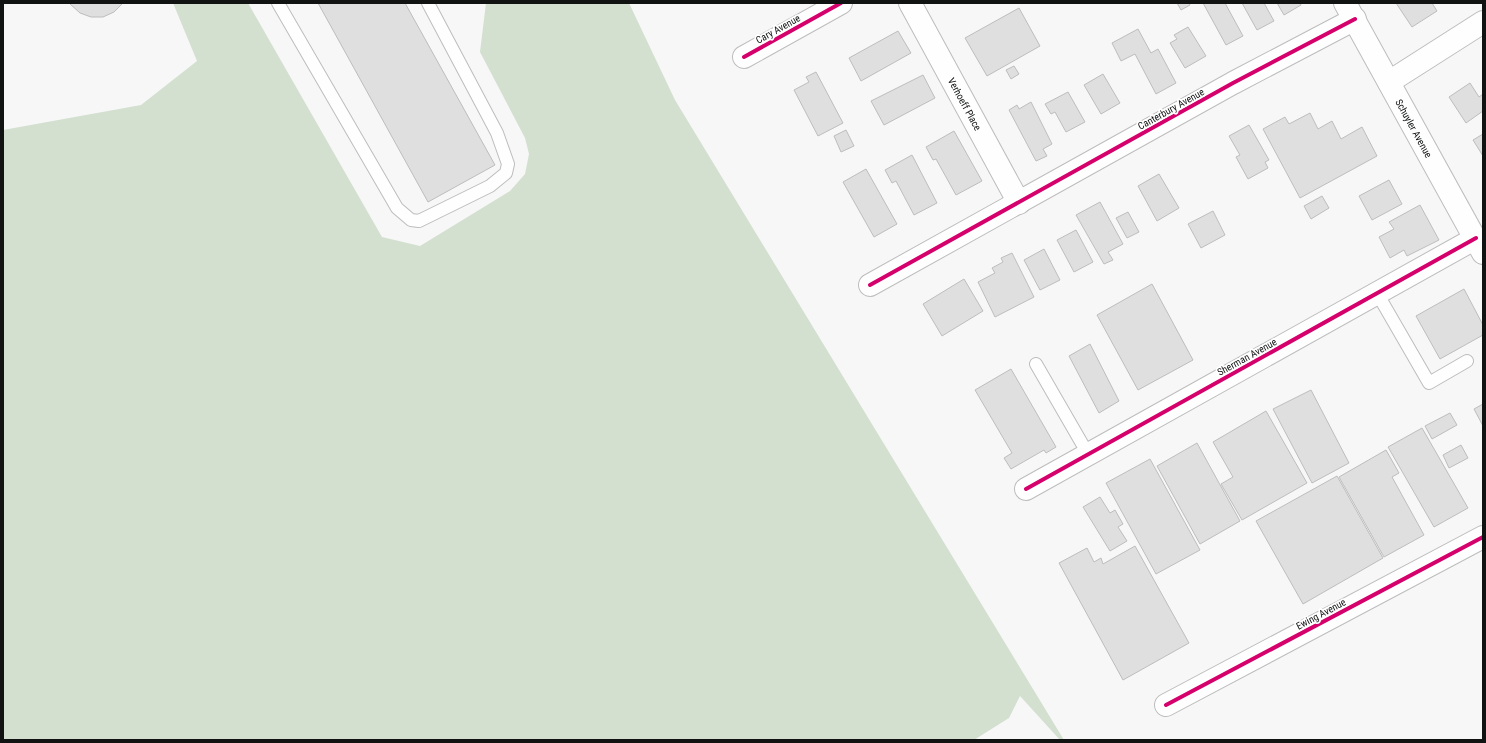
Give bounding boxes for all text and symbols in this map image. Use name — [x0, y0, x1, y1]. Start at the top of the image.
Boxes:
street label: Cary Avenue — [754, 12, 802, 46]
street label: Verhoeff Place — [946, 76, 984, 132]
street label: Canterbury Avenue — [1136, 86, 1206, 132]
street label: Schuyler Avenue — [1394, 97, 1435, 159]
street label: Sherman Avenue — [1215, 336, 1279, 378]
street label: Ewing Avenue — [1294, 596, 1348, 632]

